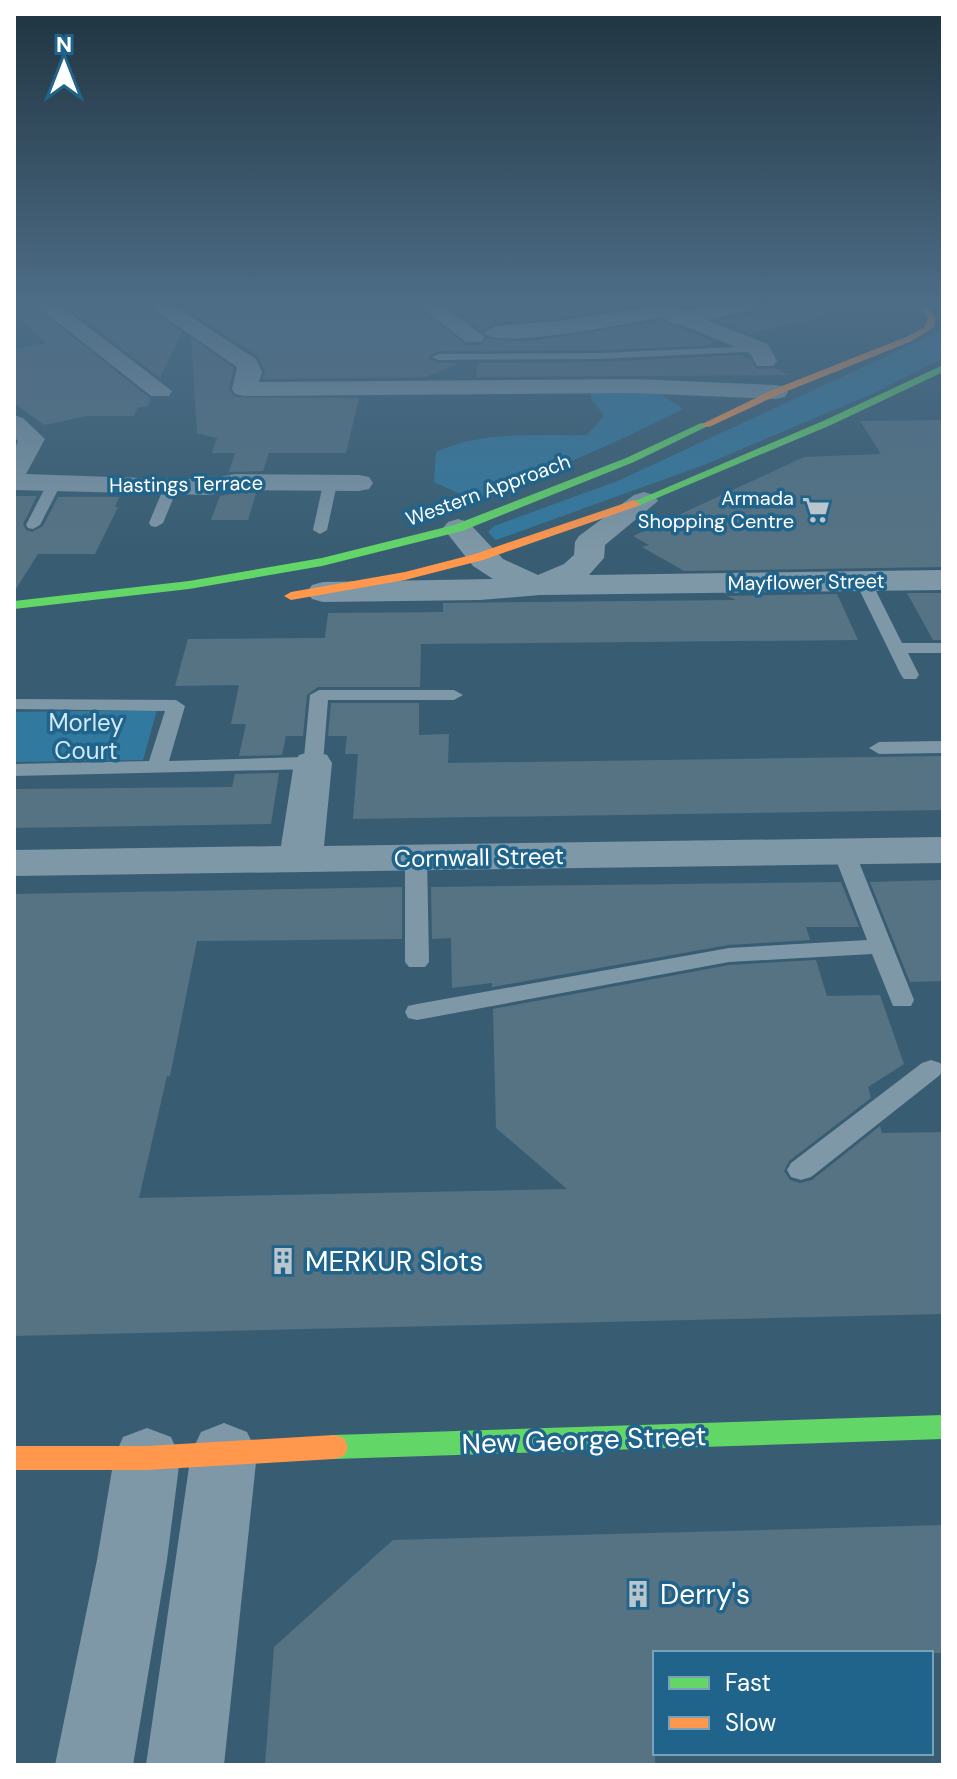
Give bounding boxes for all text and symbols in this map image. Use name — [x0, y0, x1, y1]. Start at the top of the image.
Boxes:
north arrow — [24, 24, 104, 104]
text: N — [56, 30, 72, 59]
street label: Western Approach — [402, 448, 574, 532]
street label: Hastings Terrace — [109, 470, 263, 498]
place label: Armada Shopping Centre — [638, 485, 794, 534]
supermarket icon: Armada Shopping Centre — [801, 495, 831, 525]
street label: Mayflower Street — [727, 568, 885, 596]
park label: Morley Court — [48, 707, 124, 766]
street label: Cornwall Street — [394, 840, 564, 874]
place label: MERKUR Slots — [305, 1243, 483, 1280]
building icon: MERKUR Slots — [268, 1246, 298, 1276]
street label: New George Street — [461, 1417, 707, 1463]
place label: Derry's — [660, 1576, 750, 1613]
building icon: Derry's — [623, 1579, 653, 1609]
legend — [653, 1651, 933, 1755]
text: Fast — [725, 1667, 771, 1698]
text: Slow — [725, 1707, 776, 1738]

